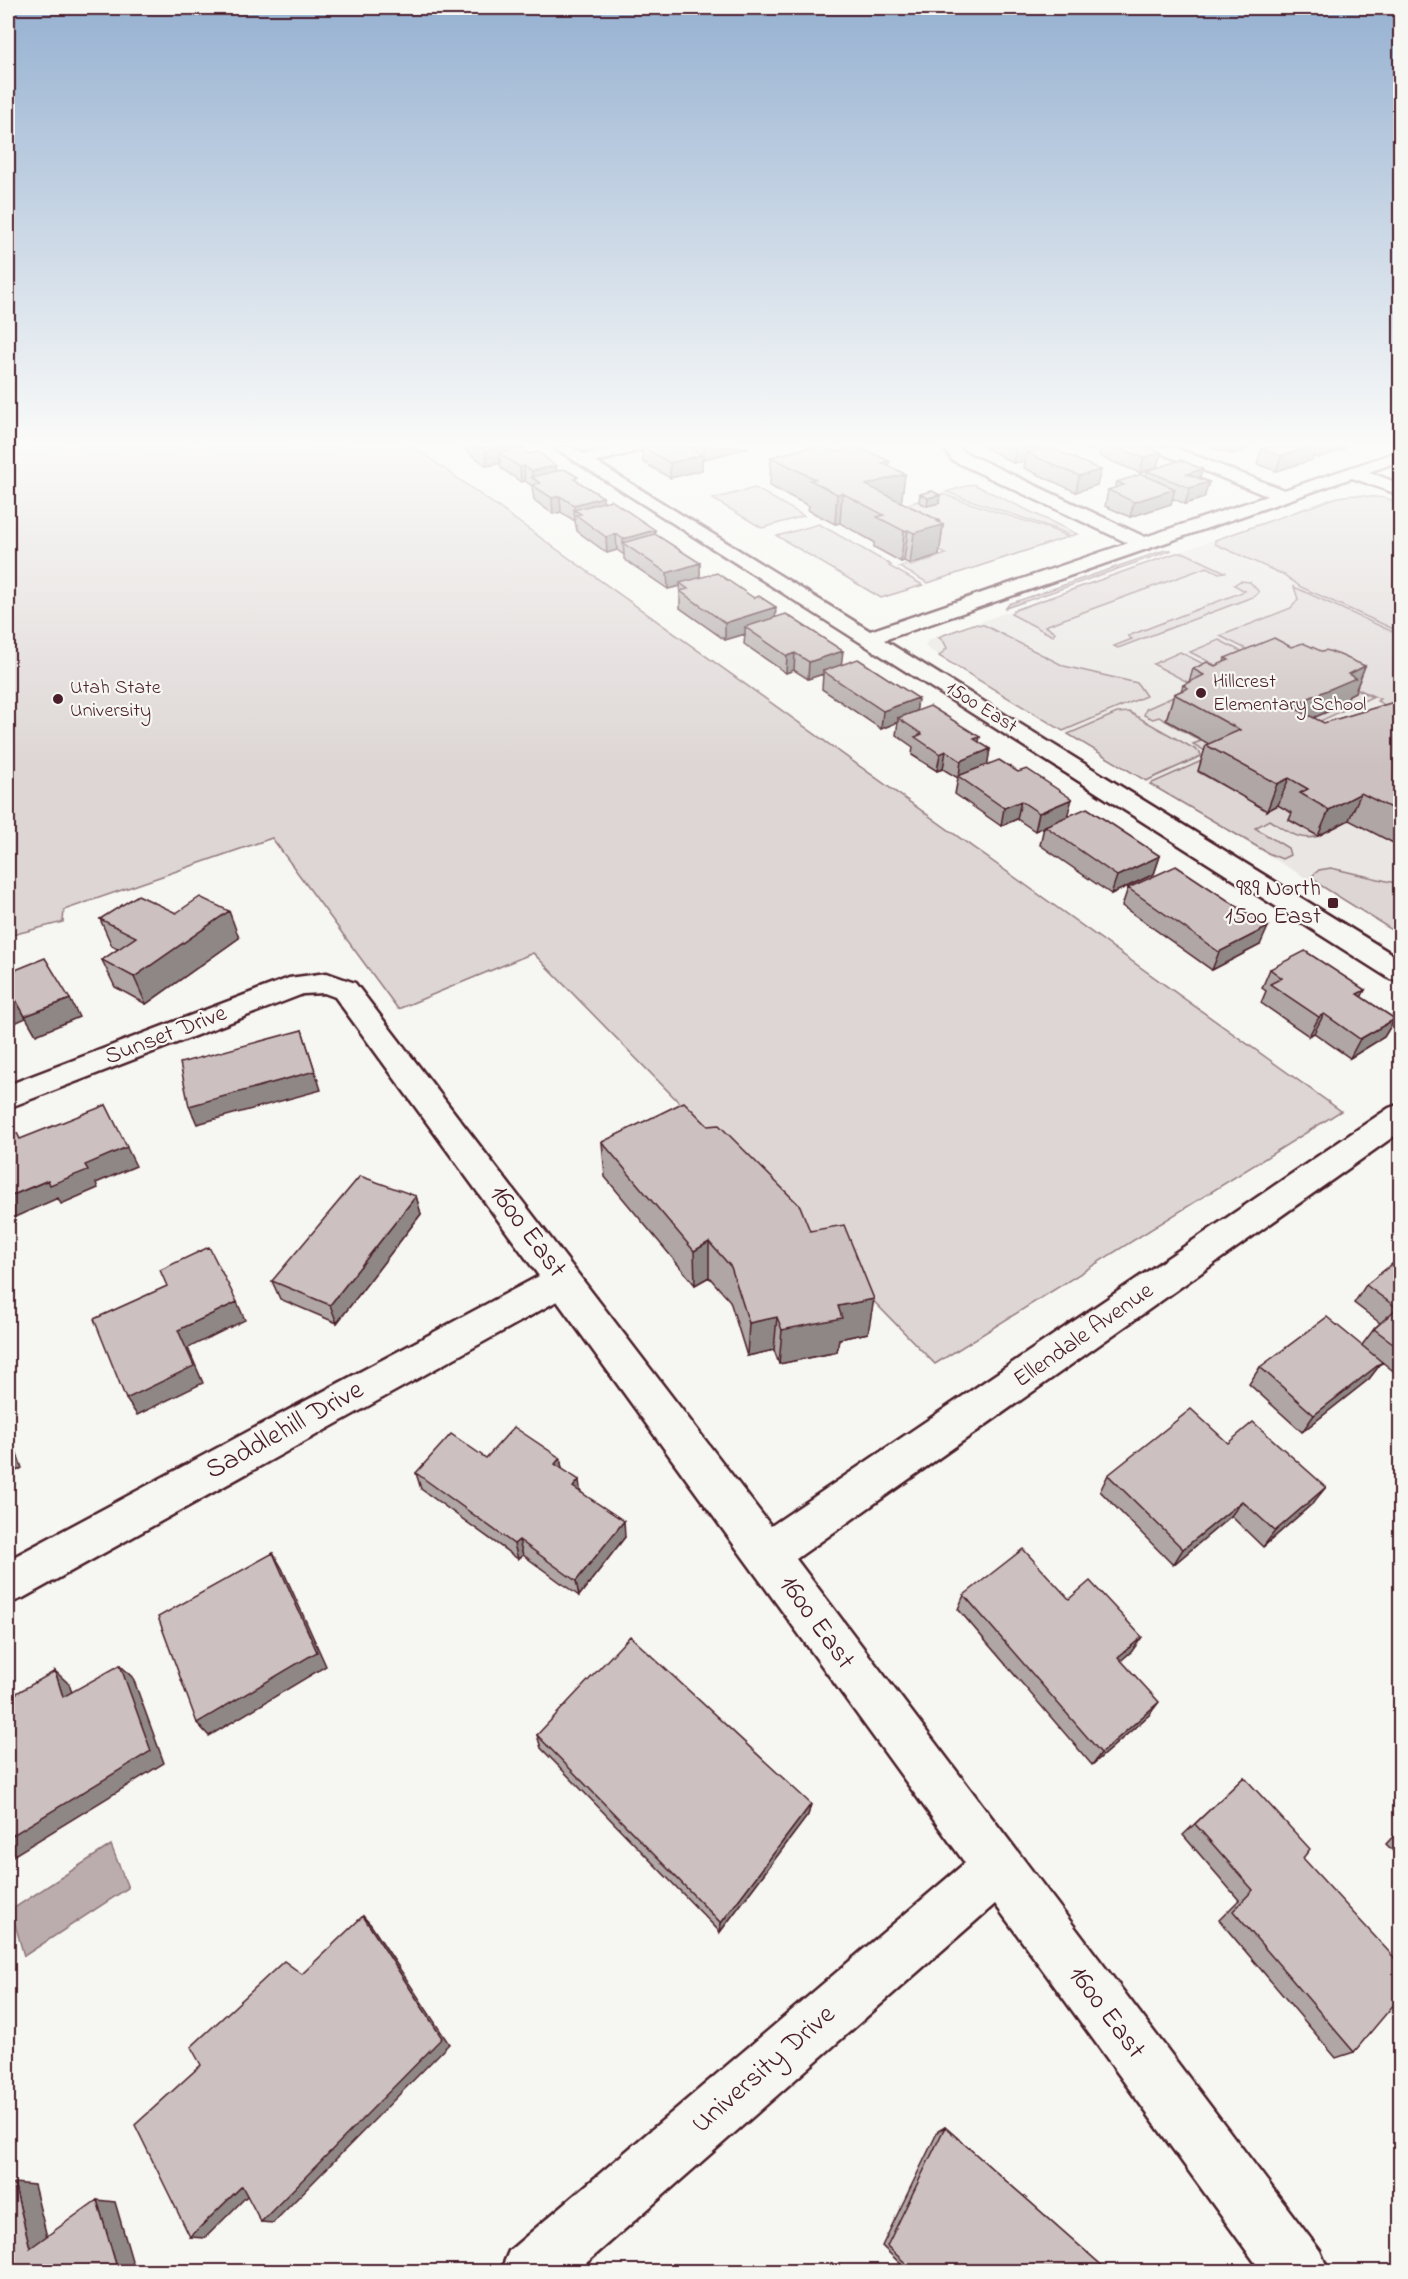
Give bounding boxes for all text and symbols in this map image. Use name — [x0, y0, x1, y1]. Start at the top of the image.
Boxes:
place label: Hillcrest Elementary School — [1213, 668, 1366, 720]
place label: Utah State University — [70, 674, 161, 726]
street label: 1500 East — [939, 675, 1023, 742]
marker: Hillcrest Elementary School — [1194, 686, 1208, 700]
marker: Utah State University — [51, 692, 65, 706]
place label: 989 North 1500 East — [1225, 872, 1321, 935]
marker: 989 North 1500 East — [1326, 896, 1340, 910]
street label: Sunset Drive — [100, 997, 232, 1075]
street label: 1600 East — [478, 1176, 576, 1288]
street label: Ellendale Avenue — [1007, 1274, 1161, 1397]
street label: Saddlehill Drive — [199, 1370, 372, 1491]
street label: 1600 East — [768, 1567, 864, 1679]
street label: 1600 East — [1057, 1957, 1155, 2069]
street label: University Drive — [683, 1995, 845, 2144]

